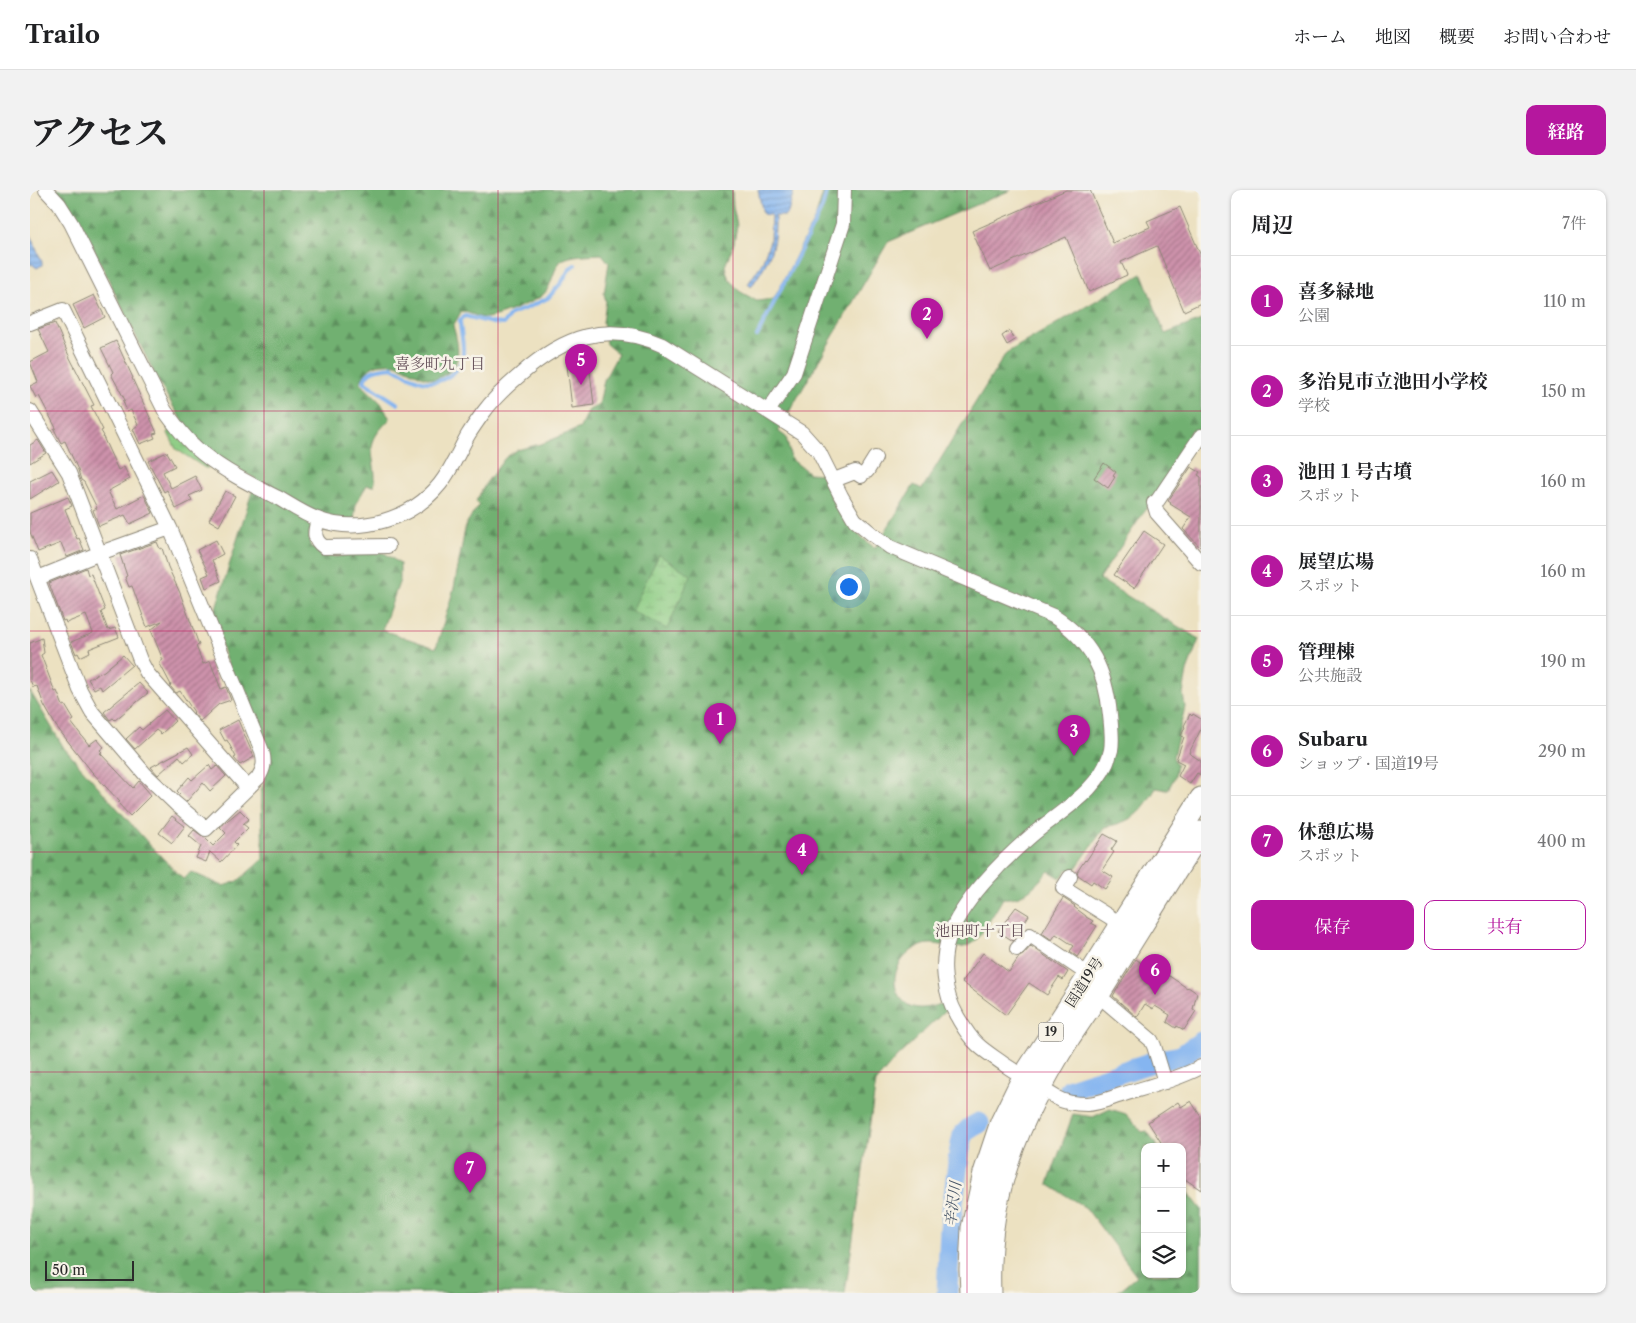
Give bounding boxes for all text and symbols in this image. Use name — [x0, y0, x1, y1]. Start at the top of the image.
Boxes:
text: Trailo — [25, 20, 100, 49]
text: ホーム — [1293, 26, 1347, 48]
text: 地図 — [1375, 26, 1411, 48]
text: 概要 — [1439, 26, 1475, 48]
text: お問い合わせ — [1503, 26, 1611, 48]
button: 経路 — [1526, 105, 1606, 155]
text: アクセス — [30, 111, 169, 154]
text: 周辺 — [1251, 212, 1293, 237]
text: 7件 — [1562, 213, 1586, 233]
text: 喜多緑地 — [1298, 280, 1374, 303]
text: 1 — [1263, 291, 1271, 311]
text: 110 m — [1543, 291, 1586, 311]
pin: 2 — [911, 298, 943, 339]
text: 公園 — [1298, 305, 1330, 325]
pin: 5 — [565, 344, 597, 385]
district label: 喜多町九丁目 — [395, 354, 485, 373]
text: 多治見市立池田小学校 — [1298, 370, 1488, 393]
text: 2 — [1262, 381, 1272, 401]
text: 150 m — [1541, 381, 1586, 401]
text: 学校 — [1298, 395, 1330, 415]
text: 池田１号古墳 — [1298, 460, 1412, 483]
text: 3 — [1262, 471, 1272, 491]
text: 160 m — [1541, 471, 1586, 491]
text: スポット — [1298, 485, 1362, 505]
text: 展望広場 — [1298, 550, 1374, 573]
text: 4 — [1262, 561, 1272, 581]
text: 160 m — [1541, 561, 1586, 581]
your location — [836, 574, 862, 600]
text: スポット — [1298, 575, 1362, 595]
text: 管理棟 — [1298, 640, 1355, 663]
text: 5 — [1263, 651, 1271, 671]
text: 190 m — [1541, 651, 1586, 671]
text: 公共施設 — [1298, 665, 1362, 685]
pin: 1 — [704, 703, 736, 744]
pin: 3 — [1058, 715, 1090, 756]
text: Subaru — [1298, 728, 1368, 751]
text: 6 — [1262, 741, 1272, 761]
text: 290 m — [1538, 741, 1586, 761]
text: ショップ · 国道19号 — [1298, 753, 1439, 773]
text: 休憩広場 — [1298, 820, 1374, 843]
text: 7 — [1263, 831, 1271, 851]
text: 400 m — [1537, 831, 1586, 851]
pin: 4 — [786, 834, 818, 875]
text: スポット — [1298, 845, 1362, 865]
button: 保存 — [1251, 900, 1414, 950]
button: 共有 — [1424, 900, 1586, 950]
district label: 池田町十丁目 — [935, 921, 1025, 940]
street label: 国道19号 — [1061, 954, 1107, 1010]
pin: 6 — [1139, 954, 1171, 995]
road number: 19 — [1038, 1022, 1064, 1042]
map controls — [1141, 1143, 1186, 1278]
button: + — [1141, 1143, 1186, 1188]
pin: 7 — [454, 1152, 486, 1193]
water label: 辛沢川 — [940, 1178, 965, 1227]
button: − — [1141, 1188, 1186, 1233]
button: layers — [1141, 1233, 1186, 1278]
scale bar — [45, 1258, 134, 1281]
text: 50 m — [52, 1261, 85, 1279]

